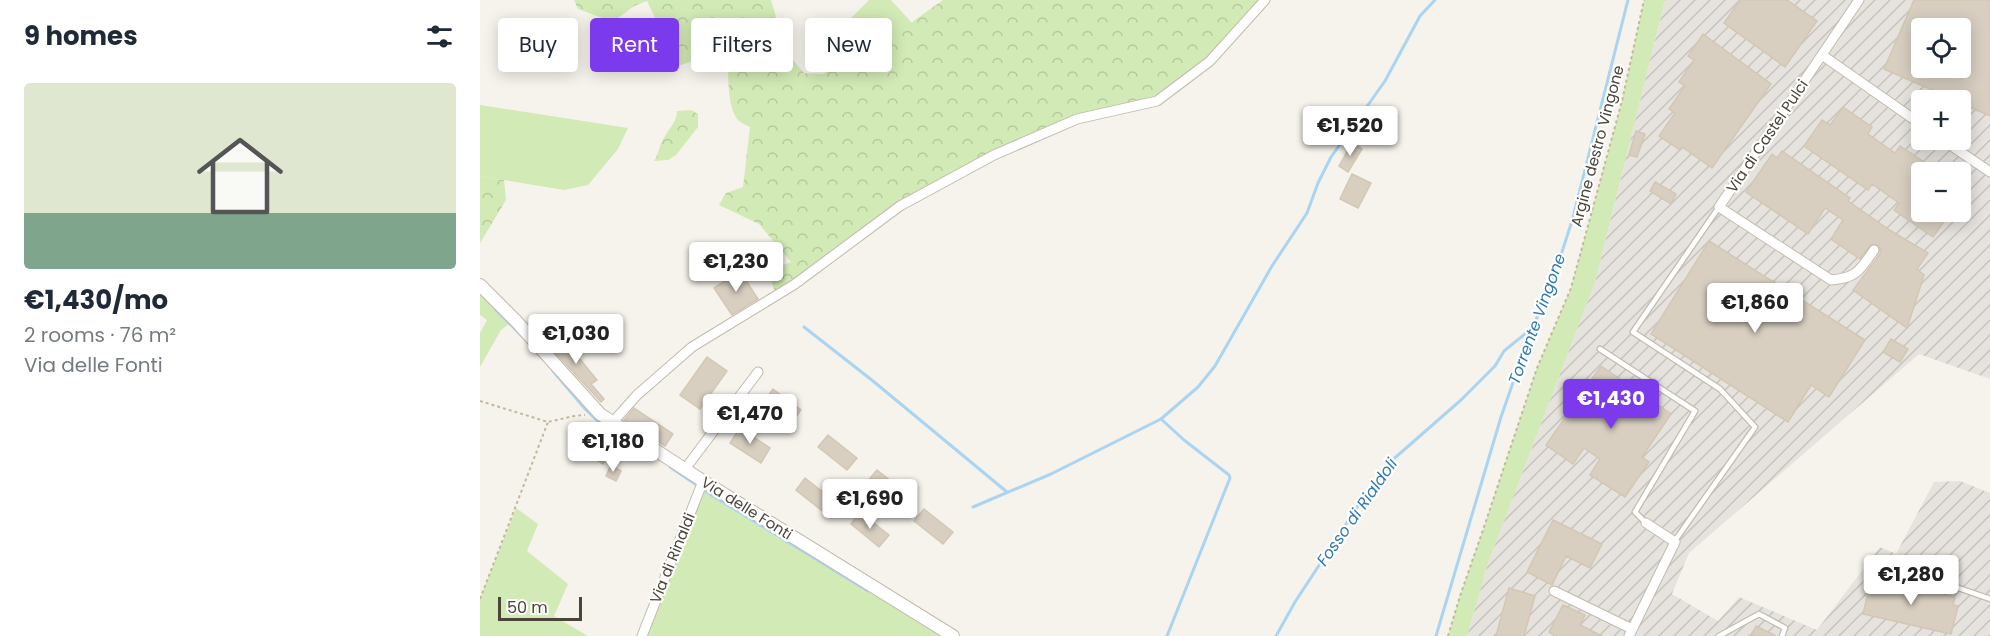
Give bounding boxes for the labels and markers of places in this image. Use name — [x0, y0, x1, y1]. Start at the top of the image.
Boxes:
pin: €1,520 — [1301, 106, 1399, 157]
pin: €1,230 — [687, 242, 785, 293]
pin: €1,860 — [1706, 283, 1804, 334]
pin: €1,030 — [527, 314, 625, 365]
pin: €1,430 — [1562, 379, 1660, 430]
pin: €1,470 — [701, 394, 799, 445]
pin: €1,180 — [564, 422, 662, 473]
pin: €1,690 — [821, 479, 919, 530]
pin: €1,280 — [1862, 555, 1960, 606]

